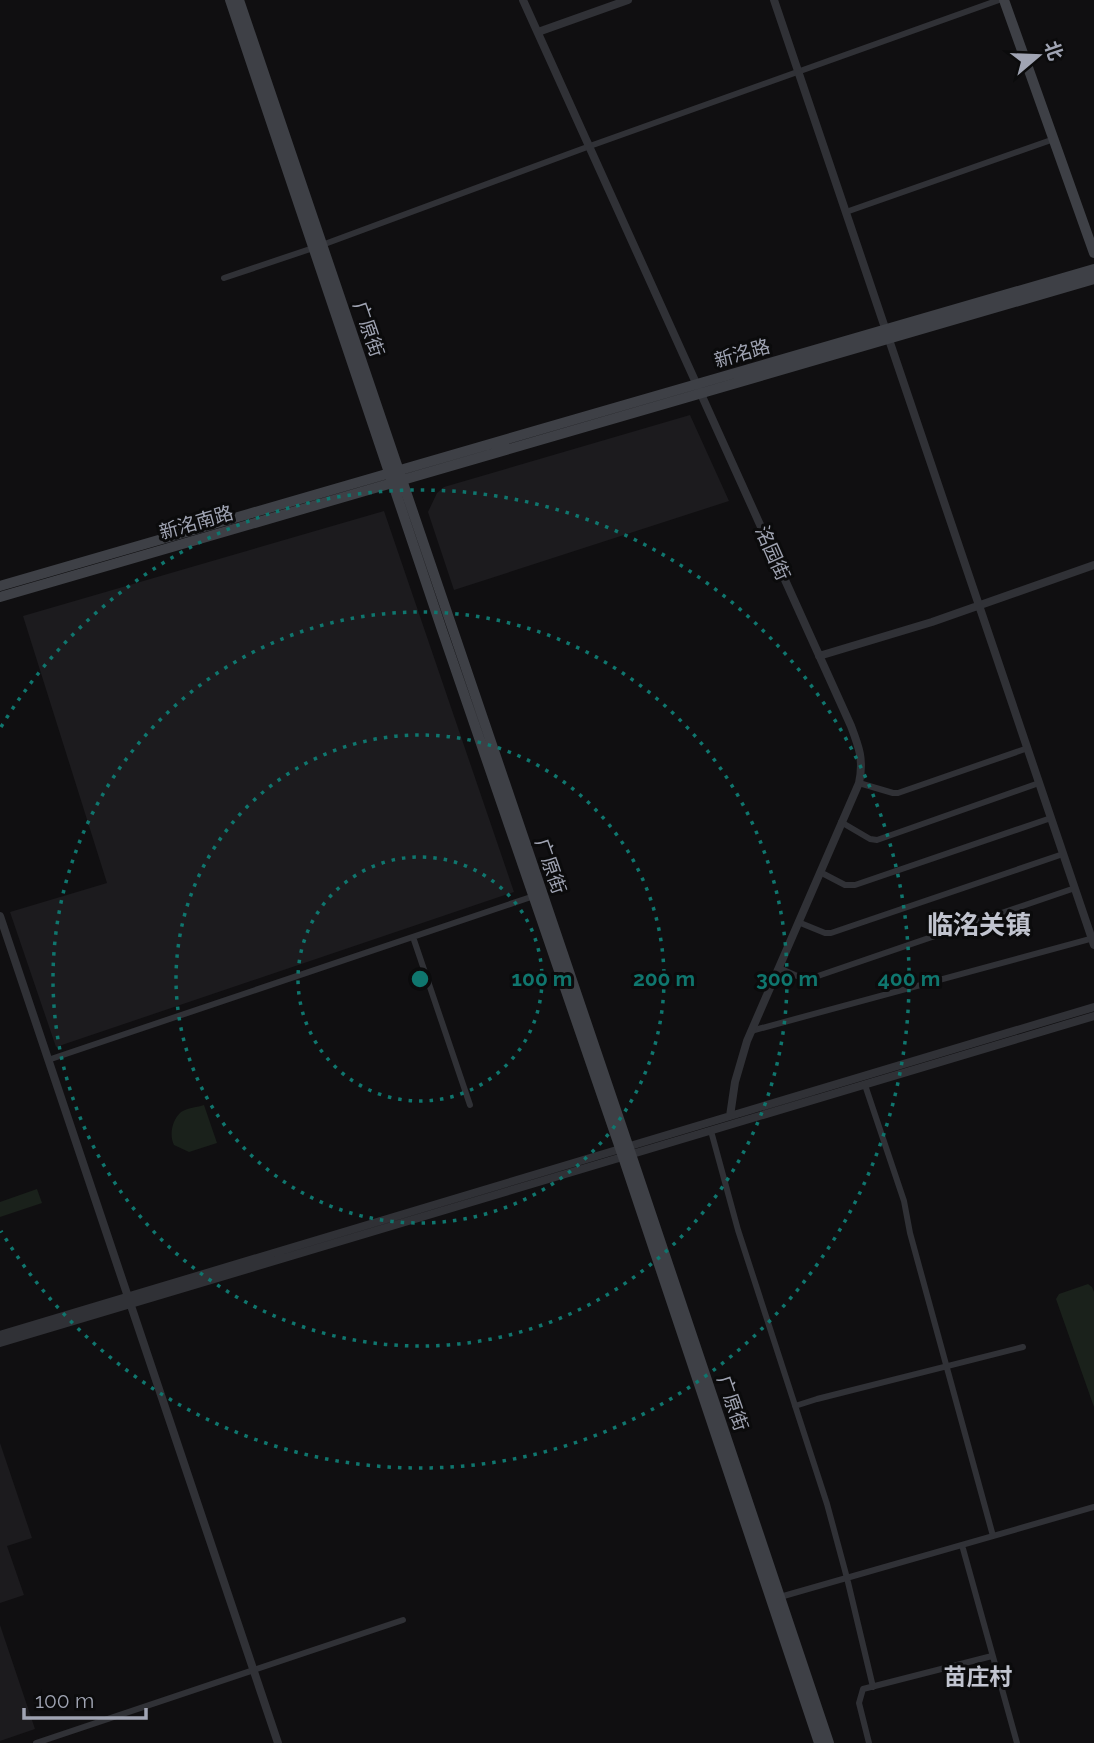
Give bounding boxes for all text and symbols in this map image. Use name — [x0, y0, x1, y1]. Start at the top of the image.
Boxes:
north arrow — [1003, 21, 1073, 91]
text: 北 — [1041, 38, 1068, 63]
street label: 广原街 — [349, 298, 389, 360]
street label: 新洺路 — [712, 335, 772, 371]
street label: 新洺南路 — [156, 501, 236, 543]
street label: 洺园街 — [751, 522, 795, 584]
street label: 广原街 — [531, 835, 571, 897]
district label: 临洺关镇 — [927, 910, 1031, 940]
text: 100 m — [512, 966, 572, 991]
text: 200 m — [633, 966, 695, 991]
text: 300 m — [756, 966, 818, 991]
text: 400 m — [878, 966, 940, 991]
centre of rings — [408, 967, 432, 991]
street label: 广原街 — [713, 1372, 753, 1434]
district label: 苗庄村 — [944, 1663, 1013, 1690]
scale bar — [24, 1676, 147, 1720]
text: 100 m — [35, 1688, 94, 1713]

